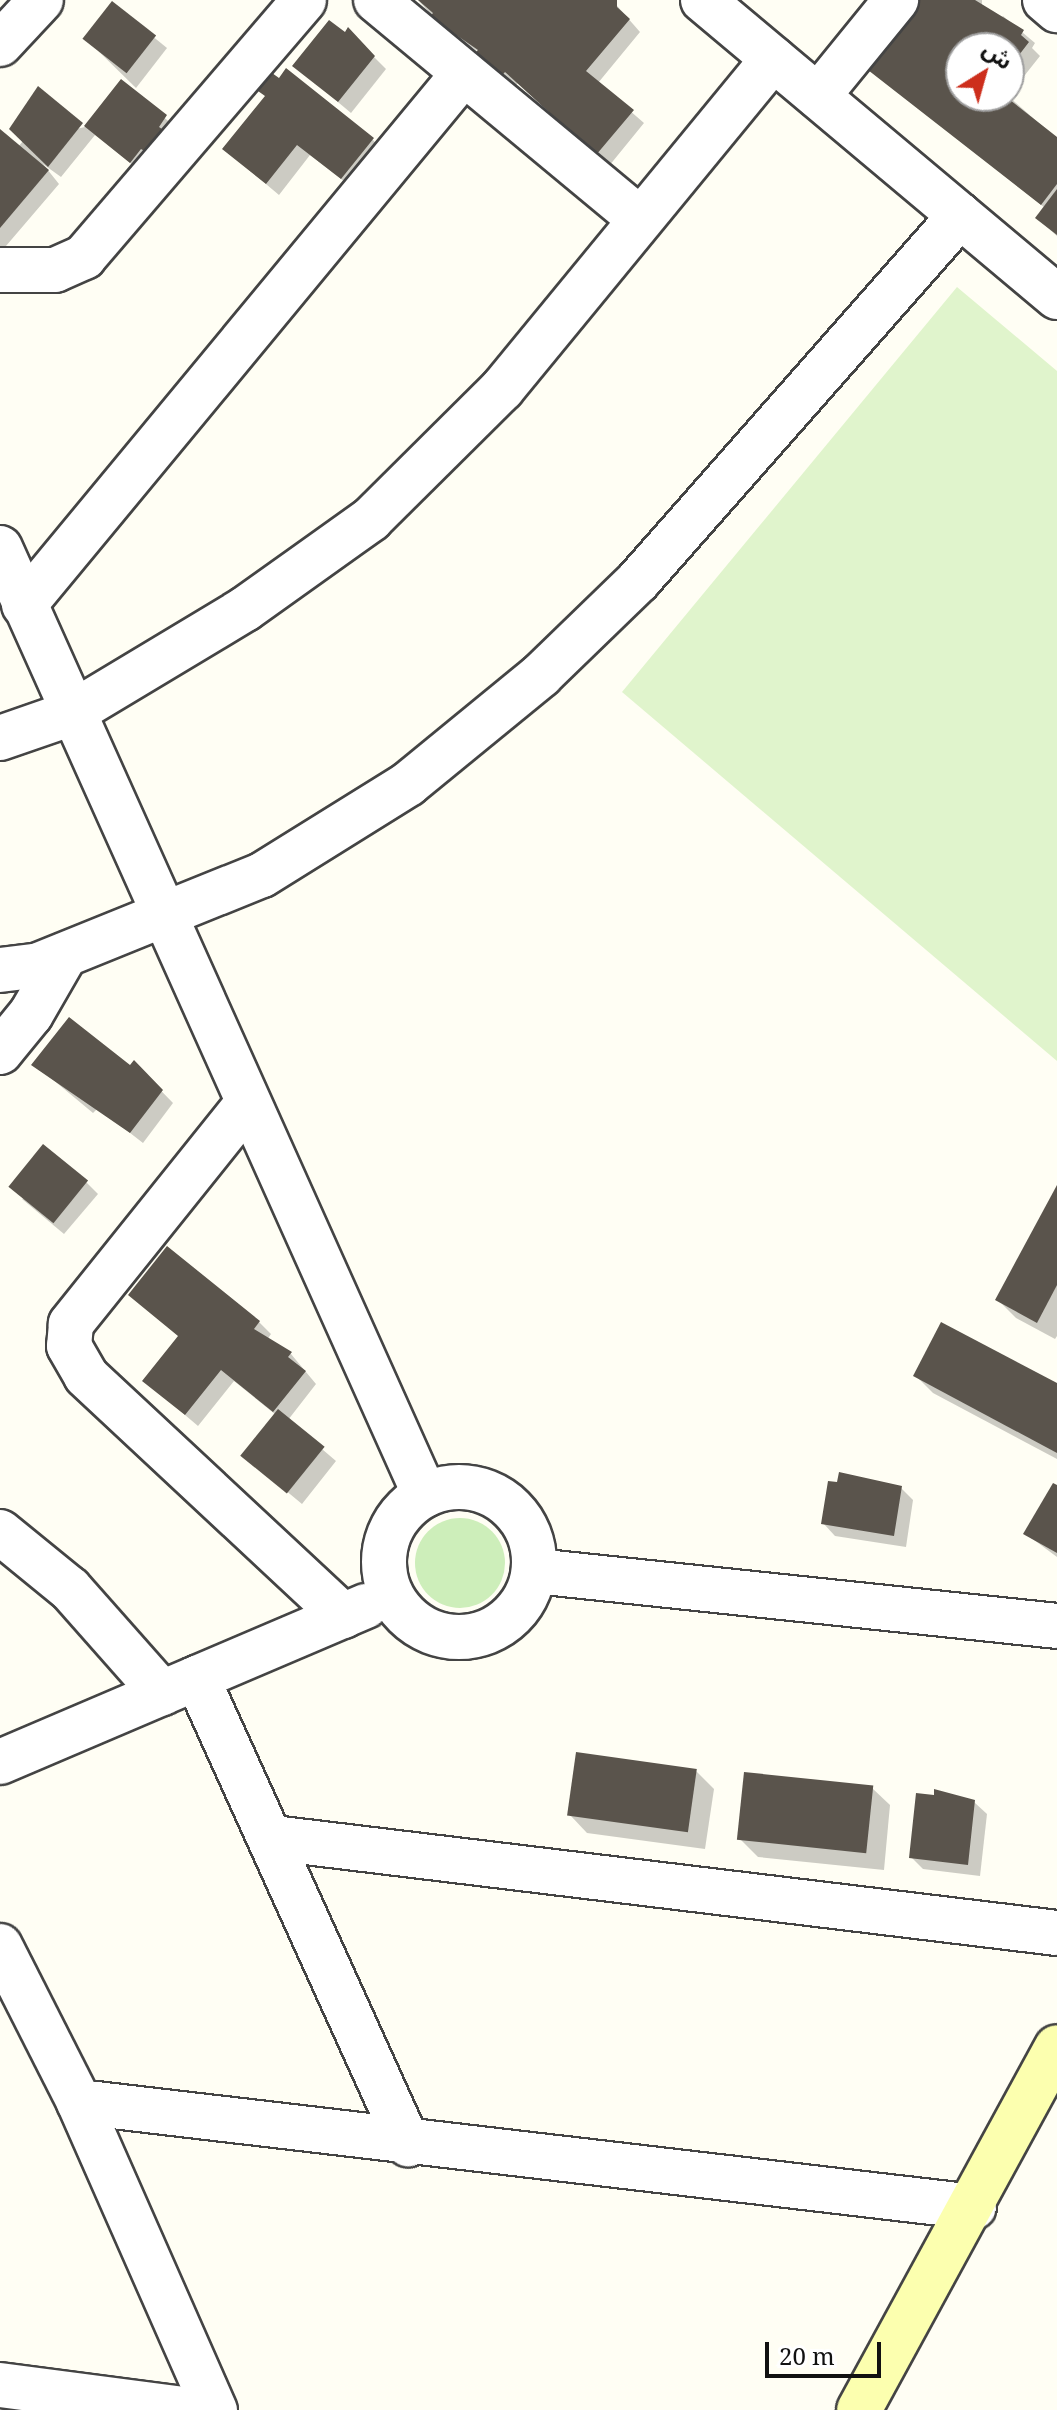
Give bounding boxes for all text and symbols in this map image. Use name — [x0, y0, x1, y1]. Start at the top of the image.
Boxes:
north arrow — [945, 32, 1025, 112]
text: ش — [977, 33, 1019, 75]
scale bar — [769, 2326, 885, 2376]
text: 20 m — [779, 2339, 835, 2372]

